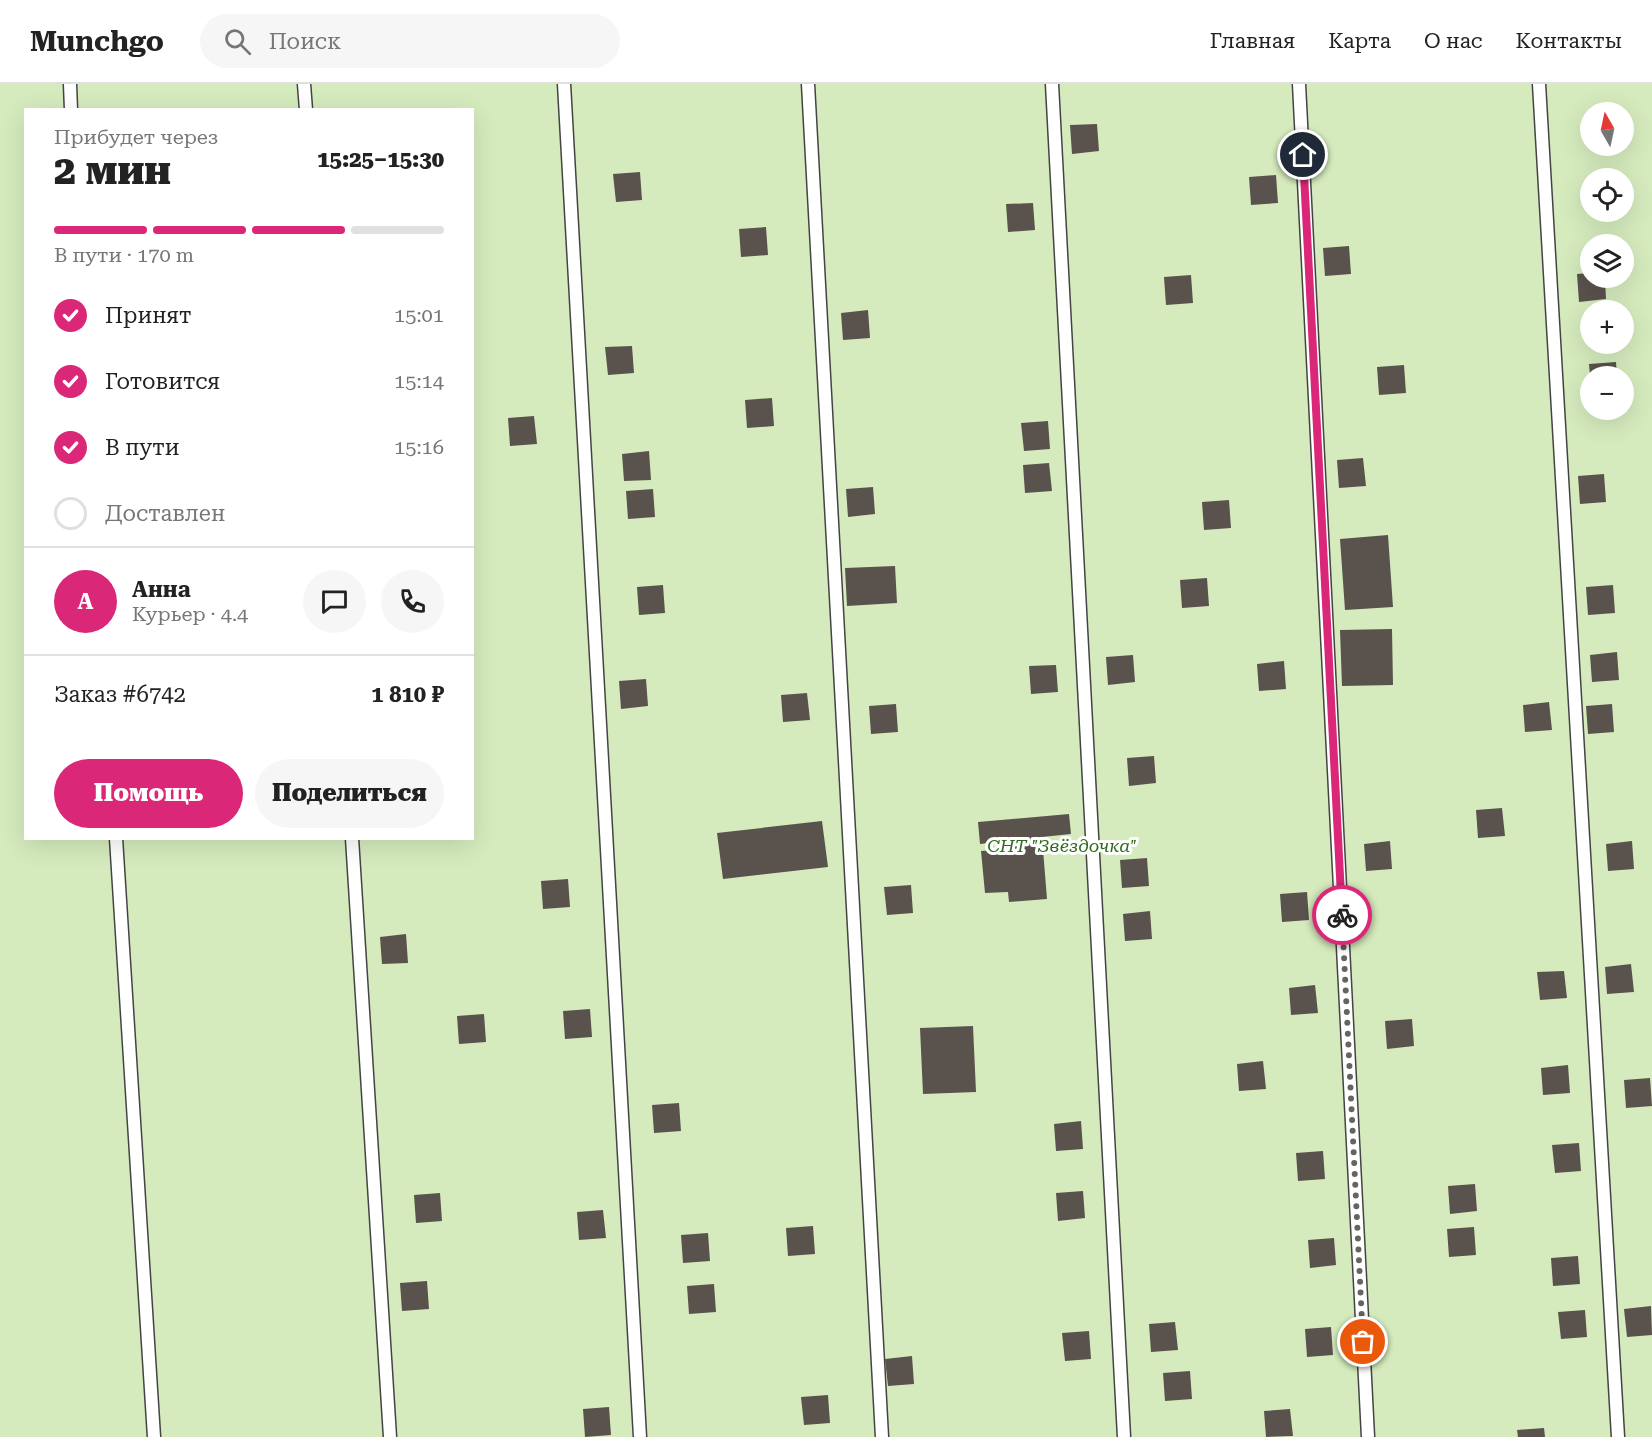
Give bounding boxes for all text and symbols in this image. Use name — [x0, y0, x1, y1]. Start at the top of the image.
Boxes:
search box — [200, 14, 620, 68]
text: Munchgo — [30, 25, 164, 58]
icon: search — [221, 25, 254, 58]
text: Поиск — [269, 29, 341, 54]
text: Главная — [1210, 29, 1295, 53]
text: Карта — [1328, 29, 1391, 53]
text: О нас — [1424, 29, 1483, 53]
text: Контакты — [1516, 29, 1622, 53]
north arrow — [1580, 102, 1634, 156]
map controls — [1580, 102, 1634, 420]
text: Прибудет через — [54, 125, 218, 149]
pin — [1277, 129, 1328, 180]
icon: home — [1286, 138, 1319, 171]
text: 15:25–15:30 — [317, 147, 444, 172]
text: 2 мин — [54, 148, 171, 194]
button: locate — [1580, 168, 1634, 222]
button: layers — [1580, 234, 1634, 288]
text: В пути · 170 m — [54, 243, 194, 267]
icon: check — [54, 299, 87, 332]
button: + — [1580, 300, 1634, 354]
text: Принят — [105, 303, 192, 328]
text: 15:01 — [394, 303, 444, 327]
icon: check — [54, 365, 87, 398]
button: − — [1580, 366, 1634, 420]
text: Готовится — [105, 369, 220, 394]
text: 15:14 — [394, 369, 444, 393]
icon: check — [54, 431, 87, 464]
text: В пути — [105, 435, 180, 460]
text: 15:16 — [394, 435, 444, 459]
text: Доставлен — [105, 501, 225, 526]
button: chat — [303, 570, 366, 633]
button: phone — [381, 570, 444, 633]
text: Анна — [132, 577, 191, 602]
text: А — [78, 589, 93, 614]
text: Курьер · 4.4 — [132, 602, 248, 626]
text: Заказ #6742 — [54, 682, 186, 707]
text: 1 810 ₽ — [371, 682, 444, 707]
button: Помощь — [54, 759, 243, 828]
button: Поделиться — [255, 759, 444, 828]
park label: СНТ "Звёздочка" — [987, 835, 1137, 856]
courier — [1312, 885, 1372, 945]
icon: bike — [1326, 899, 1359, 932]
pin — [1337, 1316, 1388, 1367]
icon: bag — [1346, 1325, 1379, 1358]

